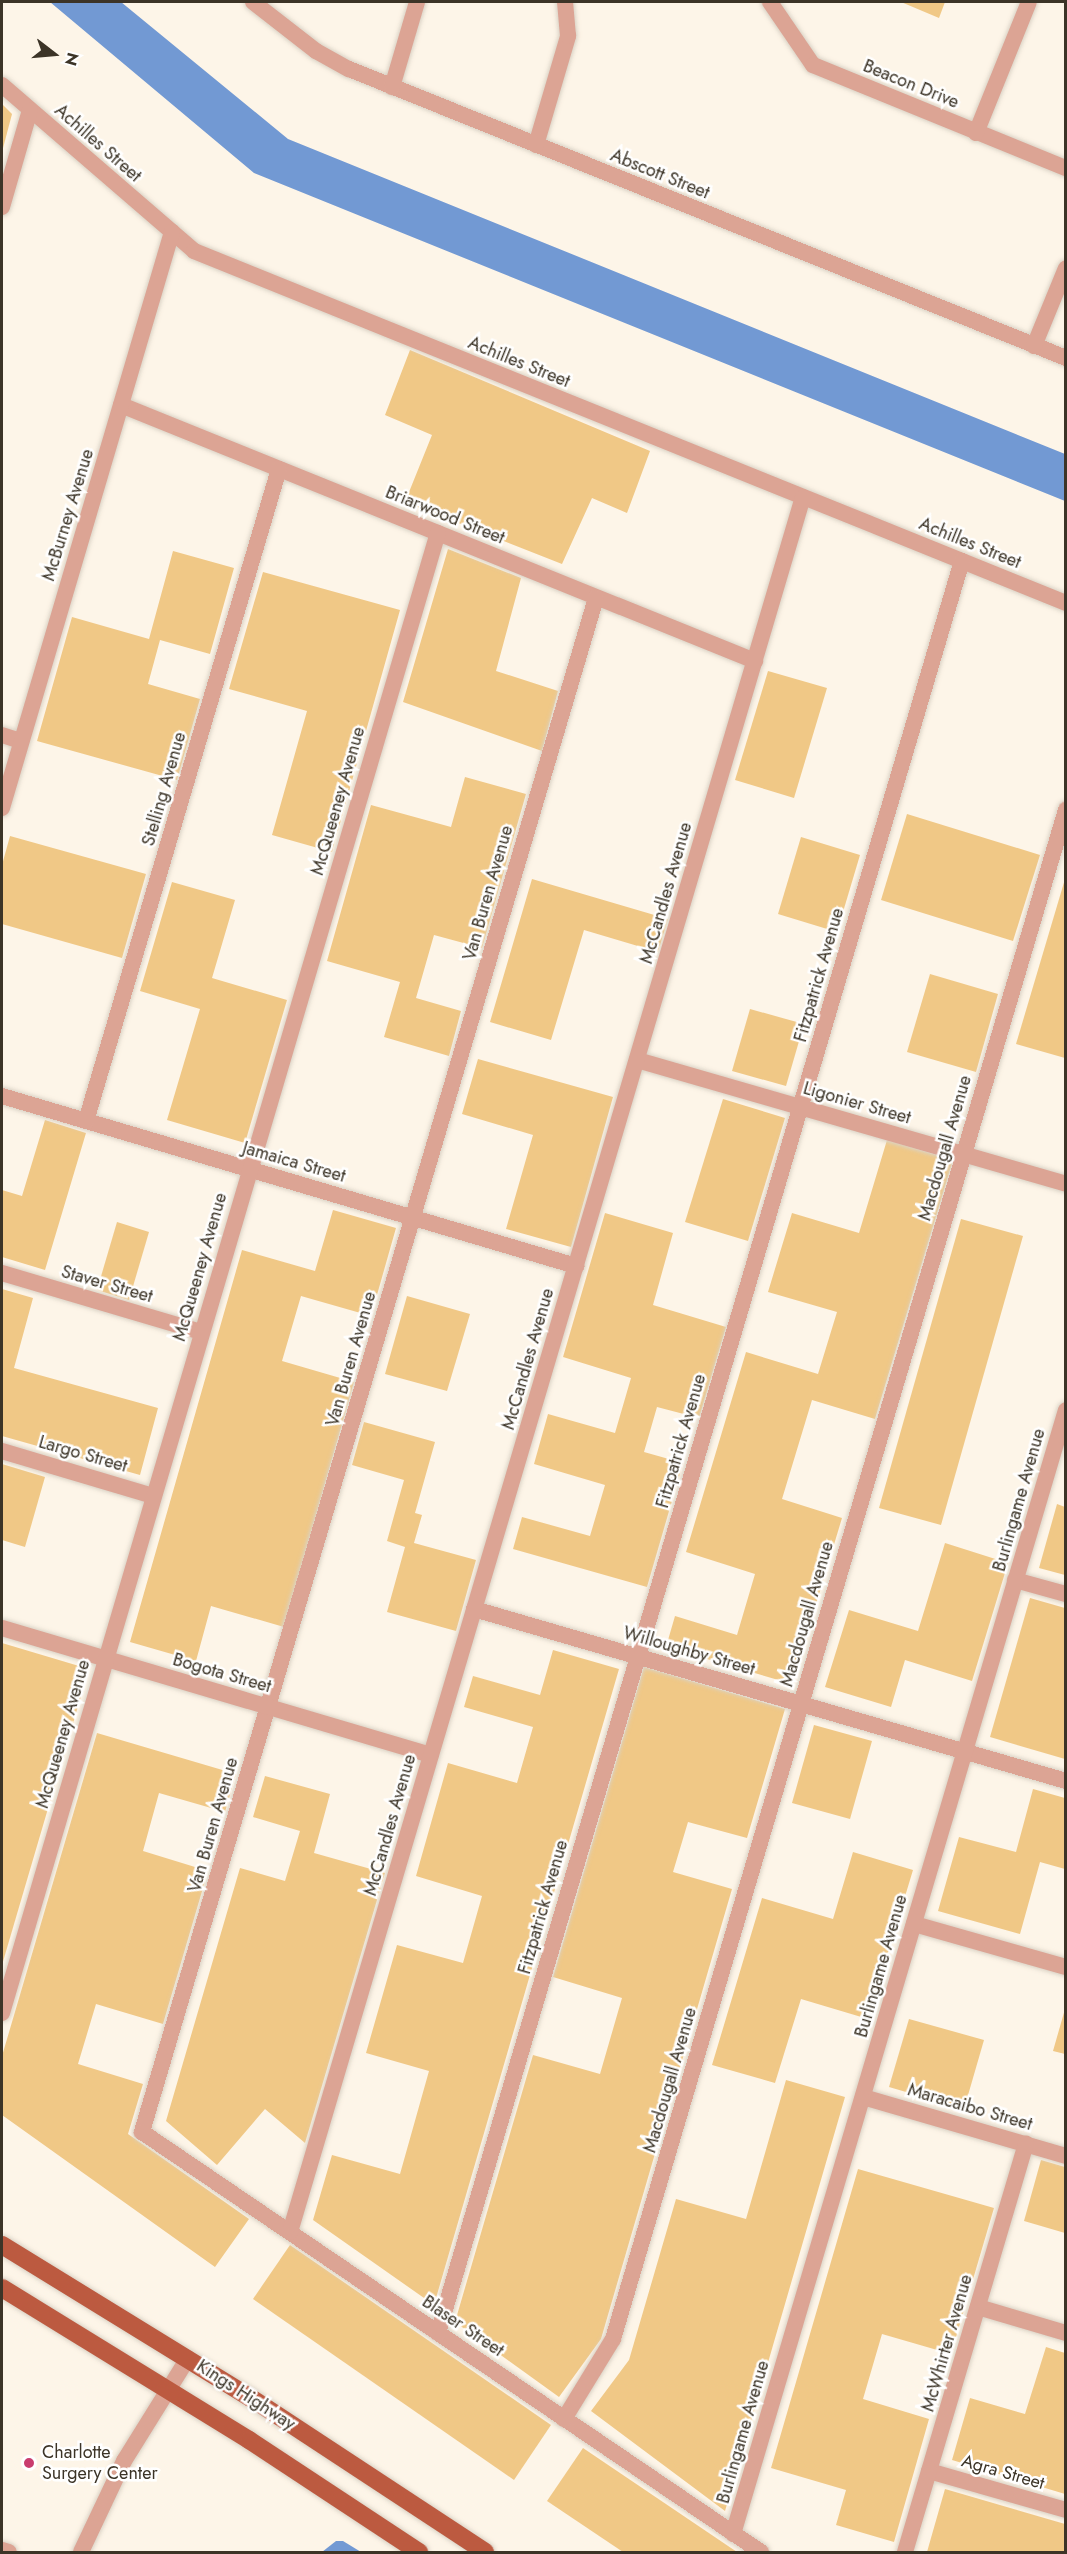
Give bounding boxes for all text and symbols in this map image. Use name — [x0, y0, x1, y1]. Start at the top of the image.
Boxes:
north arrow — [24, 24, 84, 84]
text: N — [59, 50, 85, 68]
street label: Beacon Drive — [860, 55, 962, 113]
street label: Achilles Street — [50, 99, 146, 187]
street label: Abscott Street — [607, 144, 713, 204]
street label: Achilles Street — [465, 332, 573, 392]
street label: McBurney Avenue — [38, 446, 98, 584]
street label: Briarwood Street — [382, 481, 508, 549]
street label: Achilles Street — [916, 513, 1024, 573]
street label: McQueeney Avenue — [306, 724, 370, 878]
street label: Stelling Avenue — [137, 730, 191, 848]
street label: McCandles Avenue — [635, 820, 697, 966]
street label: Van Buren Avenue — [458, 823, 518, 963]
street label: Fitzpatrick Avenue — [790, 906, 848, 1044]
street label: Macdougall Avenue — [914, 1073, 976, 1223]
street label: Ligonier Street — [801, 1077, 913, 1129]
street label: Jamaica Street — [240, 1137, 348, 1187]
street label: McQueeney Avenue — [168, 1190, 232, 1344]
street label: Staver Street — [59, 1261, 155, 1307]
street label: McCandles Avenue — [497, 1286, 559, 1432]
street label: Van Buren Avenue — [321, 1289, 381, 1429]
street label: Fitzpatrick Avenue — [652, 1372, 710, 1510]
street label: Burlingame Avenue — [988, 1426, 1050, 1574]
street label: Largo Street — [36, 1431, 130, 1477]
street label: Macdougall Avenue — [776, 1539, 838, 1689]
street label: Willoughby Street — [621, 1622, 757, 1680]
street label: Bogota Street — [170, 1649, 274, 1697]
street label: McQueeney Avenue — [31, 1657, 95, 1811]
street label: McCandles Avenue — [359, 1752, 421, 1898]
street label: Van Buren Avenue — [183, 1755, 243, 1895]
street label: Fitzpatrick Avenue — [514, 1838, 572, 1976]
street label: Burlingame Avenue — [850, 1892, 912, 2040]
street label: Macdougall Avenue — [639, 2005, 701, 2155]
street label: Maracaibo Street — [905, 2079, 1035, 2135]
street label: McWhirter Avenue — [917, 2272, 977, 2414]
street label: Blaser Street — [418, 2291, 508, 2361]
street label: Kings Highway — [193, 2355, 299, 2435]
street label: Burlingame Avenue — [712, 2358, 774, 2506]
place label: Charlotte Surgery Center — [42, 2442, 158, 2484]
street label: Agra Street — [959, 2450, 1047, 2494]
marker: Charlotte Surgery Center — [20, 2454, 38, 2472]

